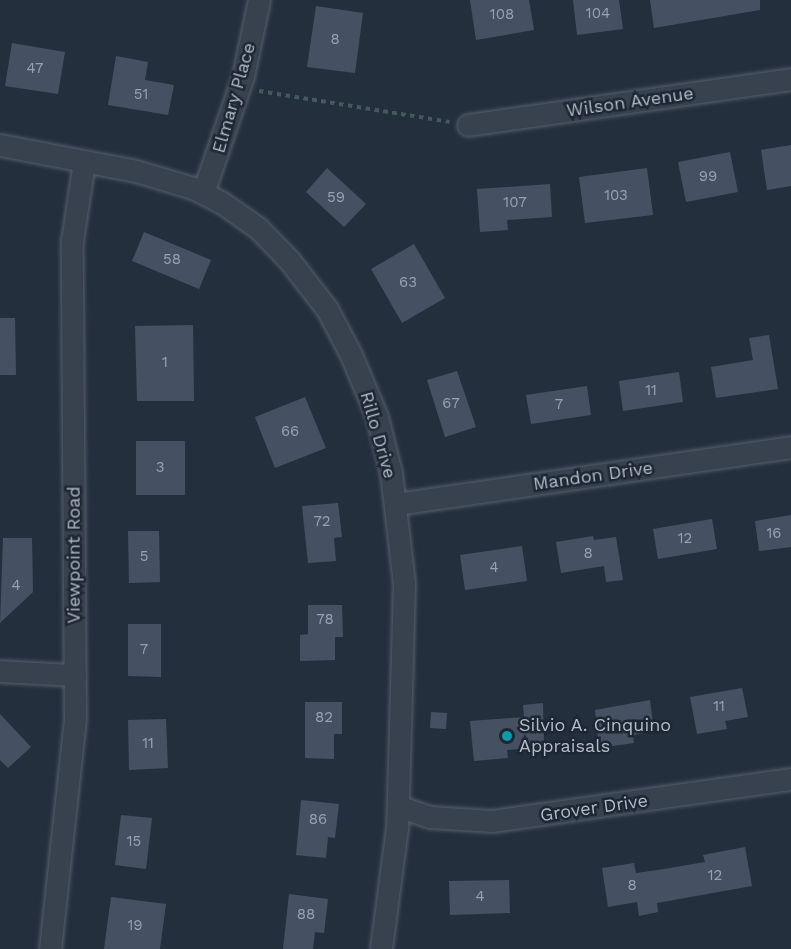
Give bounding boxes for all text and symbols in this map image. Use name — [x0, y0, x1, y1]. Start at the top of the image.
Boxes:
house number: 104 — [586, 5, 610, 23]
house number: 108 — [490, 6, 514, 24]
house number: 8 — [330, 31, 340, 49]
street label: Elmary Place — [208, 40, 260, 156]
house number: 47 — [27, 60, 43, 78]
street label: Wilson Avenue — [565, 82, 695, 122]
house number: 51 — [134, 86, 148, 104]
house number: 99 — [699, 168, 717, 186]
house number: 103 — [604, 187, 628, 205]
house number: 59 — [327, 189, 345, 207]
house number: 107 — [503, 194, 527, 212]
house number: 58 — [163, 251, 181, 269]
house number: 63 — [399, 274, 417, 292]
house number: 1 — [162, 354, 168, 372]
house number: 11 — [645, 382, 657, 400]
street label: Rillo Drive — [355, 389, 401, 481]
house number: 67 — [442, 395, 460, 413]
house number: 7 — [555, 396, 563, 414]
house number: 66 — [281, 423, 299, 441]
street label: Mandon Drive — [532, 457, 654, 495]
house number: 3 — [156, 459, 164, 477]
street label: Viewpoint Road — [63, 486, 85, 624]
house number: 72 — [313, 513, 331, 531]
house number: 16 — [767, 525, 781, 543]
house number: 12 — [678, 530, 692, 548]
house number: 8 — [583, 545, 593, 563]
house number: 5 — [140, 548, 148, 566]
house number: 4 — [489, 559, 499, 577]
house number: 4 — [11, 577, 21, 595]
house number: 78 — [316, 611, 334, 629]
house number: 7 — [140, 641, 148, 659]
house number: 11 — [713, 698, 725, 716]
house number: 82 — [315, 709, 333, 727]
place label: Silvio A. Cinquino Appraisals — [519, 715, 672, 758]
marker: Silvio A. Cinquino Appraisals — [500, 729, 514, 743]
house number: 11 — [142, 735, 154, 753]
street label: Grover Drive — [539, 790, 649, 826]
house number: 86 — [309, 811, 327, 829]
house number: 15 — [127, 833, 141, 851]
house number: 12 — [708, 867, 722, 885]
house number: 8 — [627, 877, 637, 895]
house number: 4 — [475, 888, 485, 906]
house number: 88 — [297, 906, 315, 924]
house number: 19 — [127, 917, 143, 935]

